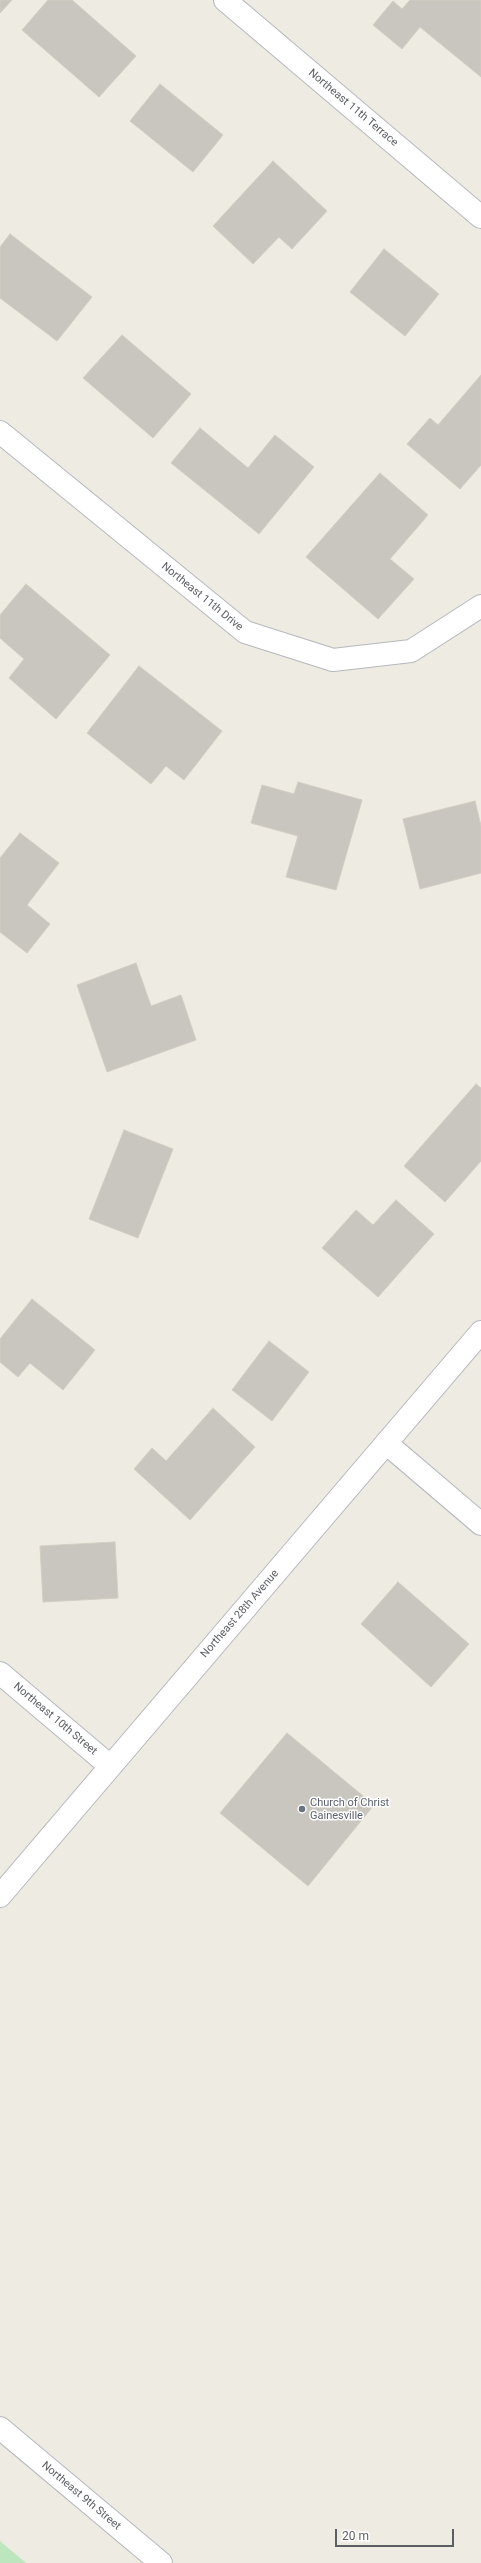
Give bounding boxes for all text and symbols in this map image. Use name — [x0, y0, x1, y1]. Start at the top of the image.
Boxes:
street label: Northeast 11th Terrace — [305, 67, 401, 149]
street label: Northeast 11th Drive — [159, 560, 245, 634]
street label: Northeast 28th Avenue — [198, 1567, 282, 1661]
street label: Northeast 10th Street — [10, 1680, 100, 1758]
place label: Church of Christ Gainesville — [310, 1796, 389, 1822]
marker: Church of Christ Gainesville — [297, 1804, 307, 1814]
street label: Northeast 9th Street — [39, 2459, 123, 2533]
scale bar — [337, 2521, 456, 2547]
text: 20 m — [342, 2529, 369, 2543]

